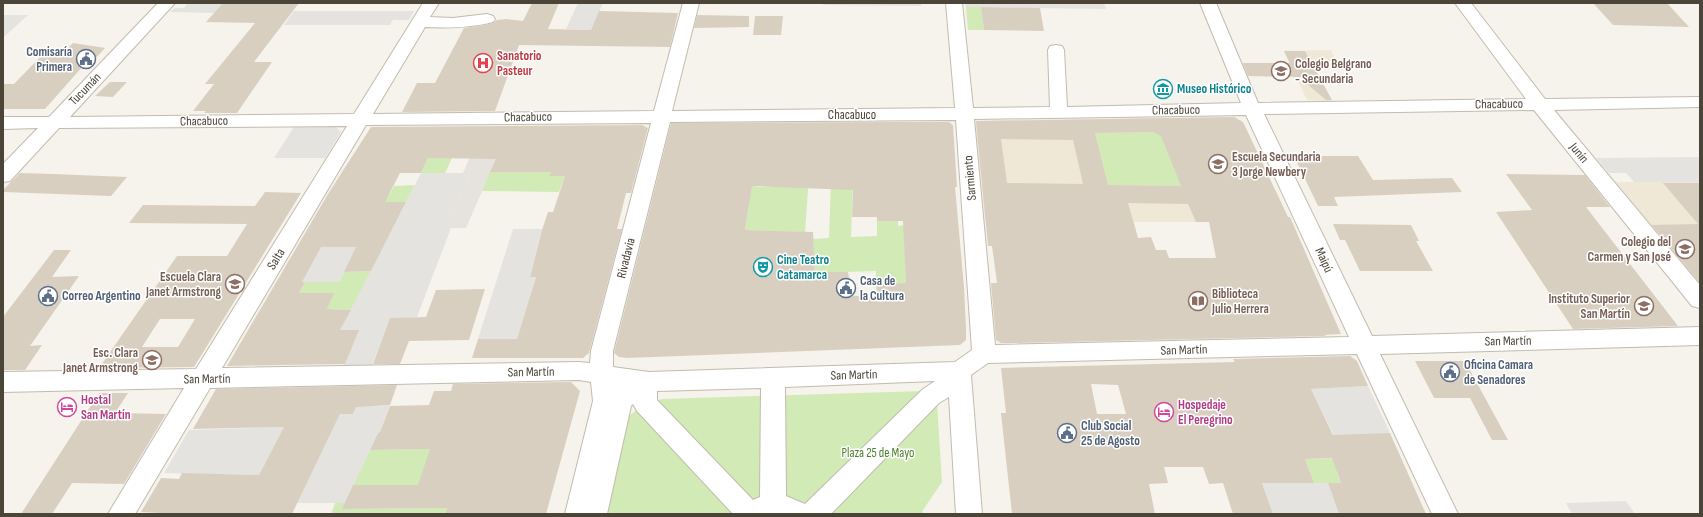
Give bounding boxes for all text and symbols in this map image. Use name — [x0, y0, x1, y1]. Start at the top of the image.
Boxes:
place label: Comisaría Primera — [26, 44, 72, 75]
public building icon: Comisaría Primera — [75, 48, 97, 70]
place label: Sanatorio Pasteur — [497, 48, 542, 79]
hospital icon: Sanatorio Pasteur — [472, 52, 494, 74]
place label: Colegio Belgrano - Secundaria — [1295, 56, 1372, 87]
school or university icon: Colegio Belgrano - Secundaria — [1270, 60, 1292, 82]
street label: Tucumán — [66, 69, 104, 109]
museum icon: Museo Histórico — [1152, 78, 1174, 100]
place label: Museo Histórico — [1177, 81, 1252, 97]
street label: Chacabuco — [1475, 96, 1523, 112]
street label: Chacabuco — [1152, 102, 1200, 118]
street label: Chacabuco — [828, 107, 876, 123]
street label: Chacabuco — [504, 109, 552, 125]
street label: Chacabuco — [180, 113, 228, 129]
street label: Junín — [1565, 139, 1592, 166]
place label: Escuela Secundaria 3 Jorge Newbery — [1232, 149, 1321, 180]
school or university icon: Escuela Secundaria 3 Jorge Newbery — [1207, 153, 1229, 175]
street label: Sarmiento — [960, 155, 980, 201]
place label: Colegio del Carmen y San José — [1588, 234, 1671, 265]
street label: Rivadavia — [613, 236, 639, 280]
school or university icon: Colegio del Carmen y San José — [1674, 238, 1696, 260]
street label: Salta — [264, 245, 288, 273]
street label: Maipú — [1311, 245, 1337, 275]
place label: Cine Teatro Catamarca — [777, 252, 830, 283]
theatre icon: Cine Teatro Catamarca — [752, 256, 774, 278]
place label: Escuela Clara Janet Armstrong — [145, 269, 222, 300]
school or university icon: Escuela Clara Janet Armstrong — [224, 273, 246, 295]
place label: Casa de la Cultura — [860, 273, 904, 304]
public building icon: Casa de la Cultura — [835, 277, 857, 299]
public building icon: Correo Argentino — [37, 285, 59, 307]
place label: Biblioteca Julio Herrera — [1211, 286, 1269, 317]
place label: Correo Argentino — [62, 288, 141, 304]
library icon: Biblioteca Julio Herrera — [1187, 290, 1209, 312]
place label: Instituto Superior San Martín — [1548, 291, 1630, 322]
school or university icon: Instituto Superior San Martín — [1633, 295, 1655, 317]
street label: San Martín — [1484, 333, 1532, 349]
street label: San Martín — [1160, 341, 1208, 359]
place label: Esc. Clara Janet Armstrong — [62, 345, 139, 376]
school or university icon: Esc. Clara Janet Armstrong — [141, 349, 163, 371]
place label: Oficina Camara de Senadores — [1464, 357, 1533, 388]
public building icon: Oficina Camara de Senadores — [1439, 361, 1461, 383]
street label: San Martín — [507, 364, 555, 380]
street label: San Martín — [830, 366, 878, 384]
street label: San Martín — [183, 371, 231, 387]
place label: Hostal San Martín — [81, 392, 131, 423]
hotel icon: Hostal San Martín — [56, 396, 78, 418]
place label: Hospedaje El Peregrino — [1178, 397, 1233, 428]
hotel icon: Hospedaje El Peregrino — [1153, 401, 1175, 423]
place label: Club Social 25 de Agosto — [1081, 418, 1140, 449]
public building icon: Club Social 25 de Agosto — [1056, 422, 1078, 444]
park label: Plaza 25 de Mayo — [842, 445, 914, 461]

